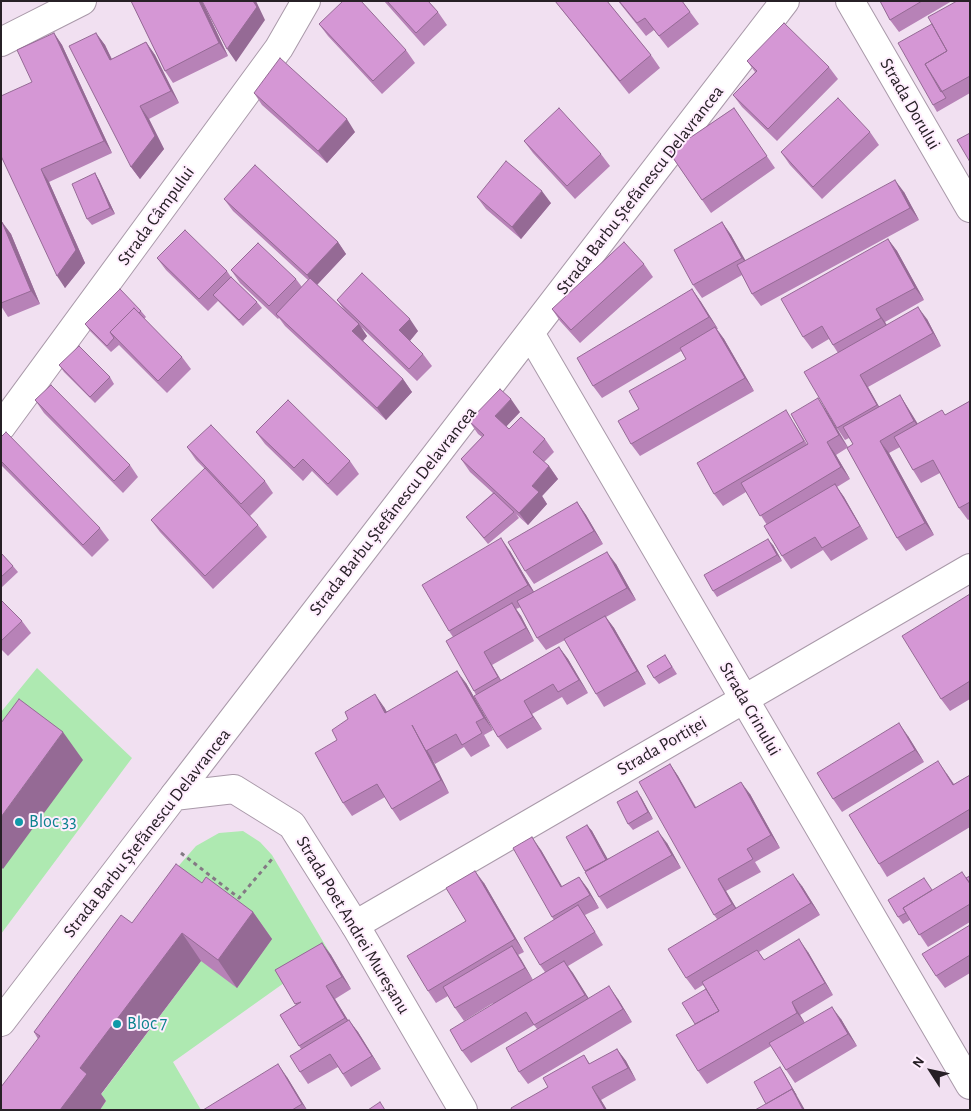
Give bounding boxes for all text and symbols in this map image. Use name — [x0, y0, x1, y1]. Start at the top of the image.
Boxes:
street label: Strada Dorului — [875, 54, 945, 154]
street label: Strada Barbu Ștefănescu Delavrancea — [552, 81, 728, 299]
street label: Strada Câmpului — [113, 162, 199, 270]
street label: Strada Barbu Ștefănescu Delavrancea — [305, 402, 481, 620]
street label: Strada Crinului — [715, 658, 785, 760]
street label: Strada Portiței — [613, 712, 711, 780]
street label: Strada Barbu Ștefănescu Delavrancea — [59, 724, 235, 942]
place label: Bloc 33 — [29, 811, 77, 833]
marker: Bloc 33 — [13, 816, 25, 828]
street label: Strada Poet Andrei Mureșanu — [291, 832, 415, 1018]
place label: Bloc 7 — [127, 1013, 167, 1035]
marker: Bloc 7 — [111, 1018, 123, 1030]
north arrow — [906, 1046, 956, 1096]
text: N — [910, 1054, 927, 1070]

